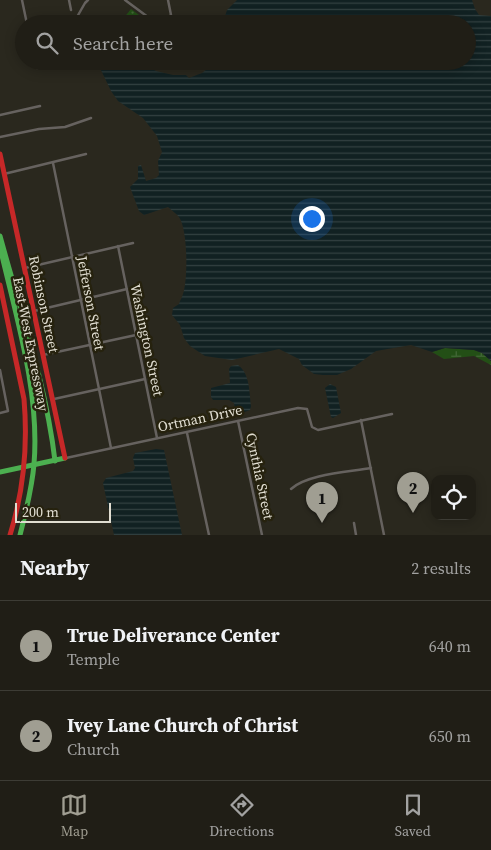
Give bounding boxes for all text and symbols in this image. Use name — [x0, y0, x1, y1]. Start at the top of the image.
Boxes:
search box — [15, 15, 476, 70]
icon: search — [33, 29, 61, 57]
text: Search here — [73, 30, 173, 56]
your location — [299, 206, 325, 232]
street label: Jefferson Street — [72, 253, 110, 352]
street label: Robinson Street — [24, 254, 64, 355]
street label: East-West Expressway — [8, 275, 54, 414]
street label: Washington Street — [125, 282, 169, 398]
street label: Ortman Drive — [156, 399, 244, 437]
street label: Cynthia Street — [241, 431, 279, 522]
pin: 2 — [397, 472, 429, 513]
map controls — [431, 475, 476, 520]
button: locate — [431, 475, 476, 520]
pin: 1 — [306, 482, 338, 523]
scale bar — [15, 500, 111, 523]
text: 200 m — [22, 502, 59, 522]
text: Nearby — [20, 553, 90, 582]
text: 2 results — [411, 557, 471, 579]
text: True Deliverance Center — [67, 622, 280, 648]
text: 1 — [32, 635, 40, 657]
text: 640 m — [429, 635, 471, 657]
text: Temple — [67, 648, 120, 670]
text: Ivey Lane Church of Christ — [67, 712, 298, 738]
text: 2 — [32, 725, 40, 747]
text: 650 m — [429, 725, 471, 747]
text: Church — [67, 738, 120, 760]
tab: Map — [60, 791, 88, 841]
tab: Directions — [209, 791, 274, 841]
tab: Saved — [395, 791, 431, 841]

